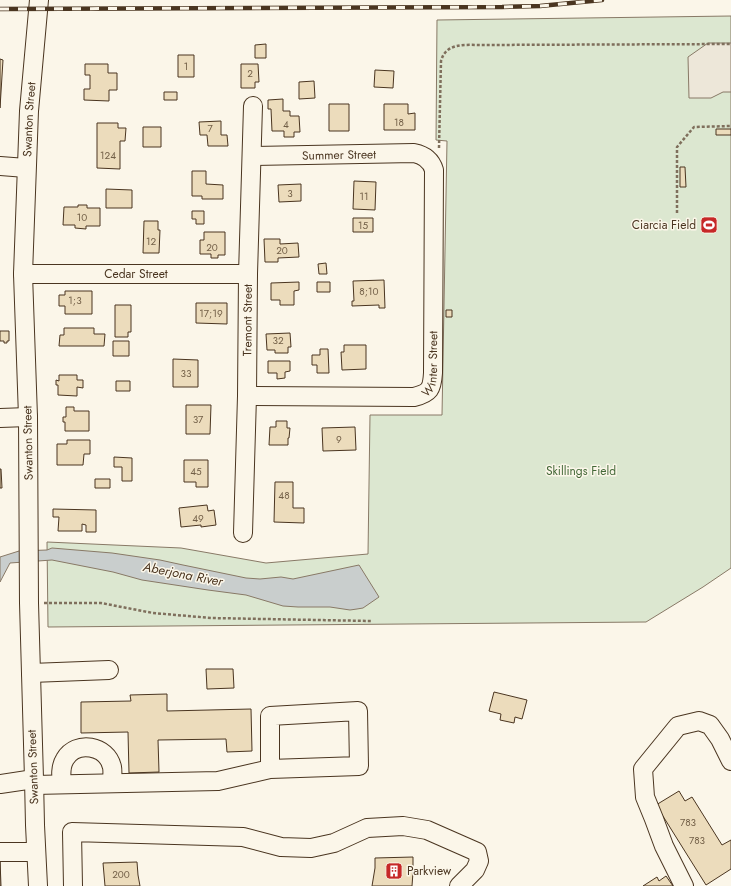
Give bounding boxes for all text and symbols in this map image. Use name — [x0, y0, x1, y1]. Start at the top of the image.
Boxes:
house number: 1 — [184, 59, 188, 74]
house number: 2 — [247, 66, 253, 81]
street label: Swanton Street — [18, 81, 41, 157]
house number: 18 — [394, 115, 404, 130]
house number: 4 — [283, 117, 289, 132]
house number: 7 — [207, 121, 213, 136]
street label: Summer Street — [302, 145, 376, 165]
house number: 124 — [100, 148, 116, 163]
house number: 3 — [287, 186, 293, 201]
house number: 11 — [360, 189, 369, 204]
house number: 10 — [77, 210, 87, 225]
sports icon: Ciarcia Field — [699, 215, 719, 235]
place label: Ciarcia Field — [632, 216, 696, 234]
house number: 15 — [358, 218, 368, 233]
house number: 12 — [146, 234, 156, 249]
house number: 20 — [206, 240, 218, 255]
house number: 20 — [276, 243, 288, 258]
street label: Cedar Street — [104, 265, 168, 283]
street label: Tremont Street — [238, 284, 257, 356]
house number: 8;10 — [359, 284, 379, 299]
house number: 1;3 — [68, 293, 82, 308]
house number: 17;19 — [199, 306, 223, 321]
street label: Winter Street — [417, 331, 442, 401]
house number: 32 — [272, 333, 284, 348]
house number: 33 — [181, 366, 192, 381]
street label: Swanton Street — [18, 405, 38, 481]
house number: 37 — [193, 412, 204, 427]
house number: 9 — [336, 432, 342, 447]
park label: Skillings Field — [546, 462, 616, 480]
house number: 45 — [190, 464, 202, 479]
house number: 48 — [278, 488, 290, 503]
house number: 49 — [192, 511, 204, 526]
water label: Aberjona River — [141, 557, 225, 591]
street label: Swanton Street — [23, 729, 43, 805]
house number: 783 — [680, 815, 697, 830]
house number: 783 — [689, 833, 706, 848]
building icon: Parkview — [384, 861, 404, 881]
place label: Parkview — [407, 862, 452, 880]
house number: 200 — [112, 867, 130, 882]

